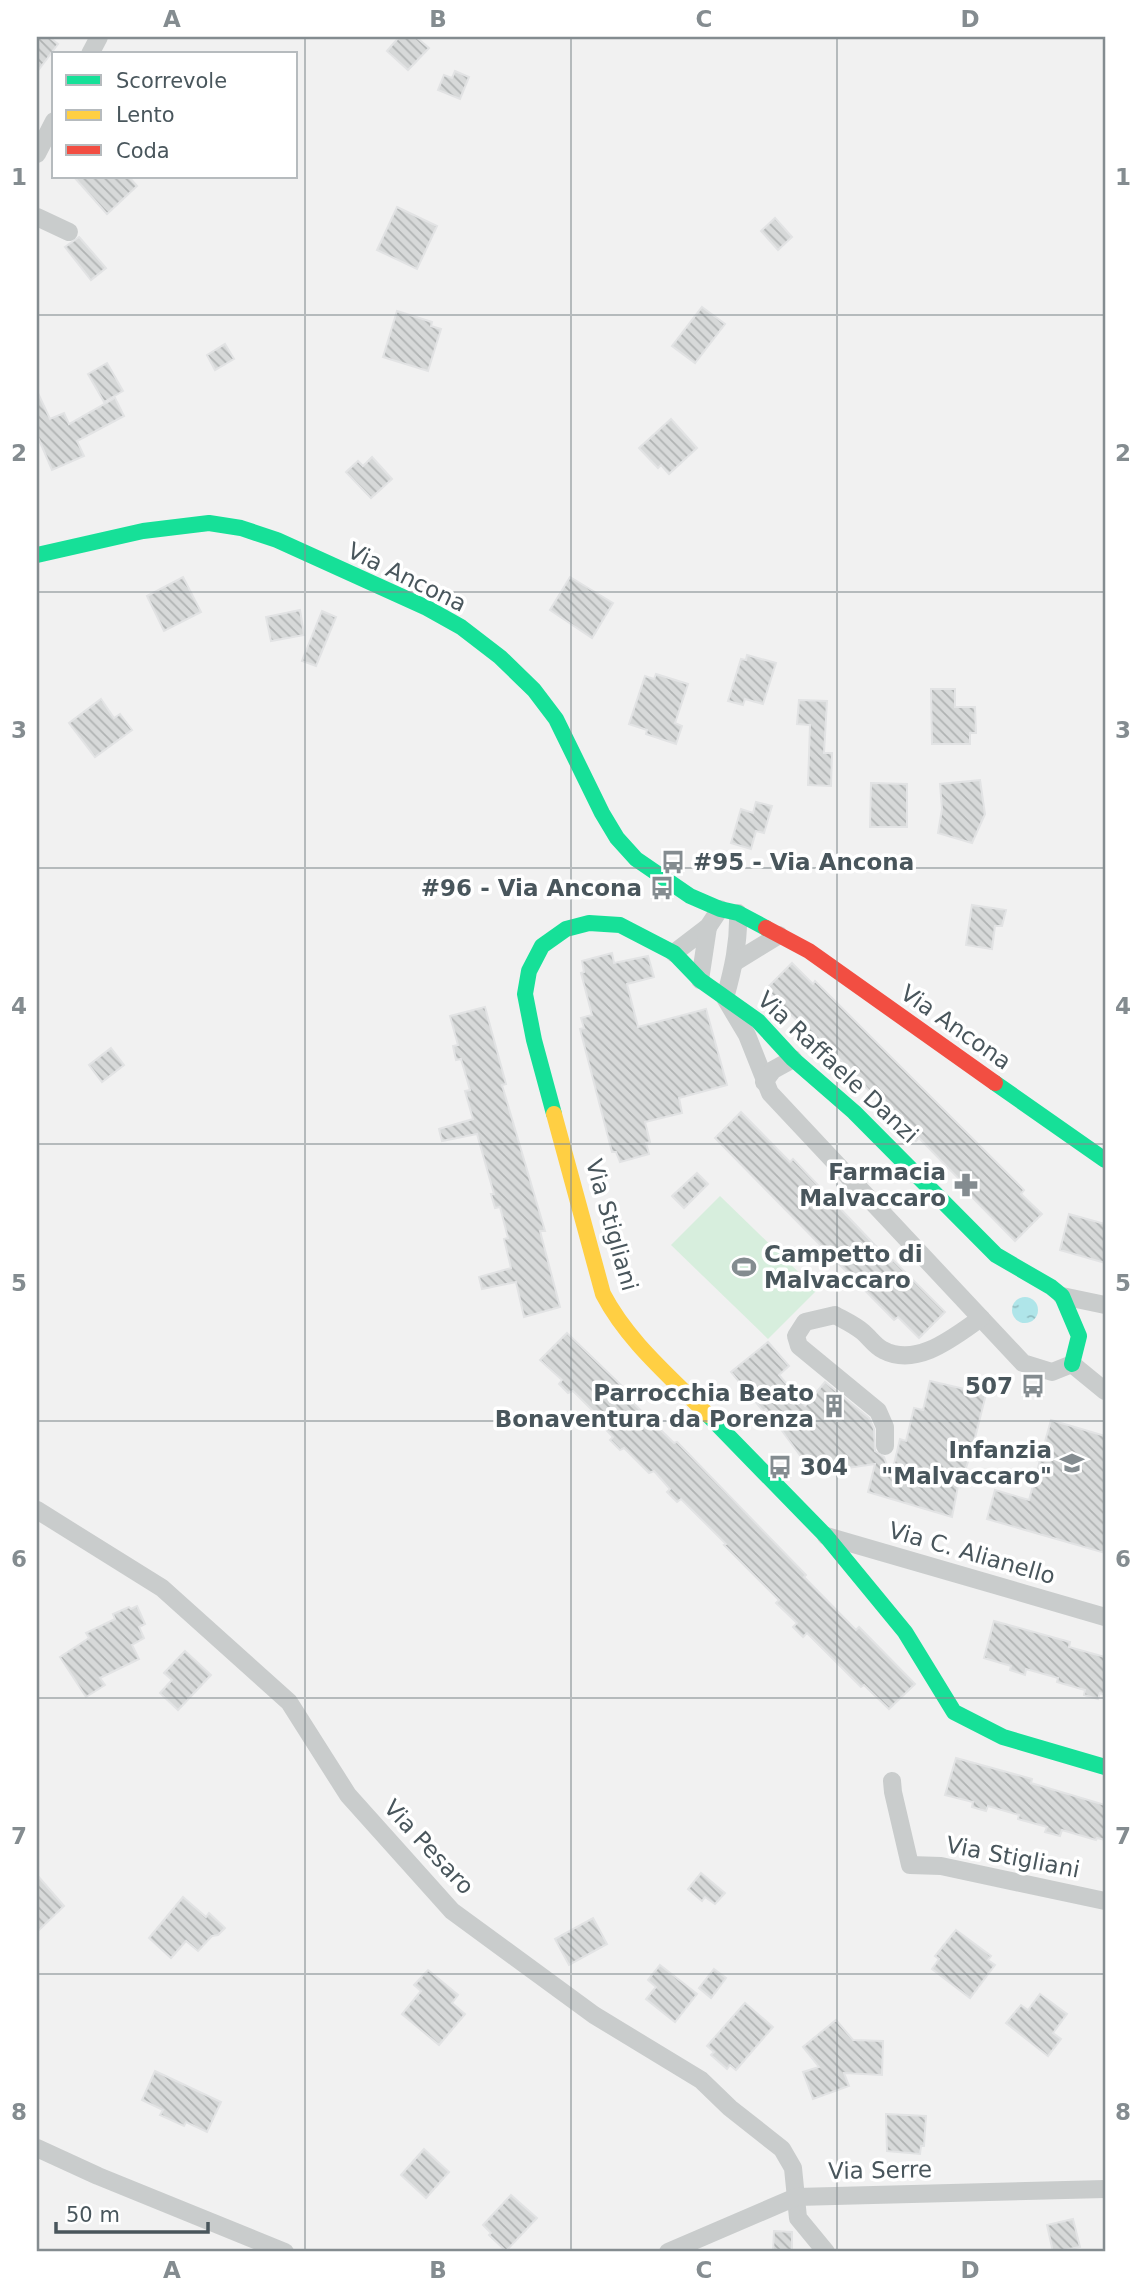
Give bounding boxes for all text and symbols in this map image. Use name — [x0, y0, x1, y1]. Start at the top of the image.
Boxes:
text: A — [163, 6, 181, 32]
text: B — [429, 6, 447, 32]
text: C — [696, 6, 712, 32]
text: D — [960, 6, 980, 32]
legend — [52, 52, 298, 178]
text: Scorrevole — [116, 69, 227, 93]
text: Lento — [116, 103, 175, 127]
text: Coda — [116, 139, 170, 163]
text: 1 — [11, 164, 27, 190]
text: 1 — [1115, 164, 1131, 190]
text: 2 — [11, 440, 27, 466]
text: 2 — [1115, 440, 1131, 466]
street label: Via Ancona — [343, 537, 471, 617]
text: 3 — [11, 717, 27, 743]
text: 3 — [1115, 717, 1131, 743]
bus stop icon: #95 - Via Ancona — [659, 848, 687, 876]
place label: #95 - Via Ancona — [693, 849, 914, 875]
bus stop icon: #96 - Via Ancona — [648, 874, 676, 902]
place label: #96 - Via Ancona — [421, 875, 642, 901]
street label: Via Ancona — [896, 979, 1016, 1075]
street label: Via Raffaele Danzi — [753, 986, 923, 1148]
text: 4 — [11, 993, 27, 1019]
text: 4 — [1115, 993, 1131, 1019]
street label: Via Stigliani — [581, 1156, 643, 1294]
place label: Farmacia Malvaccaro — [799, 1159, 946, 1211]
pharmacy icon: Farmacia Malvaccaro — [952, 1171, 980, 1199]
place label: Campetto di Malvaccaro — [764, 1241, 923, 1293]
sports icon: Campetto di Malvaccaro — [730, 1253, 758, 1281]
text: 5 — [11, 1270, 27, 1296]
text: 5 — [1115, 1270, 1131, 1296]
bus stop icon: 507 — [1019, 1372, 1047, 1400]
place label: 507 — [965, 1373, 1013, 1399]
place label: Parrocchia Beato Bonaventura da Porenza — [495, 1380, 814, 1432]
building icon: Parrocchia Beato Bonaventura da Porenza — [820, 1392, 848, 1420]
place label: Infanzia "Malvaccaro" — [881, 1437, 1052, 1489]
school or university icon: Infanzia "Malvaccaro" — [1058, 1449, 1086, 1477]
bus stop icon: 304 — [766, 1453, 794, 1481]
place label: 304 — [800, 1454, 848, 1480]
street label: Via C. Alianello — [886, 1517, 1058, 1589]
text: 6 — [11, 1546, 27, 1572]
text: 6 — [1115, 1546, 1131, 1572]
street label: Via Pesaro — [379, 1794, 479, 1900]
text: 7 — [11, 1823, 27, 1849]
text: 7 — [1115, 1823, 1131, 1849]
street label: Via Stigliani — [944, 1831, 1082, 1883]
text: 8 — [11, 2099, 27, 2125]
text: 8 — [1115, 2099, 1131, 2125]
street label: Via Serre — [828, 2156, 932, 2184]
scale bar — [56, 2191, 208, 2235]
text: 50 m — [66, 2203, 120, 2227]
text: A — [163, 2257, 181, 2283]
text: B — [429, 2257, 447, 2283]
text: C — [696, 2257, 712, 2283]
text: D — [960, 2257, 980, 2283]

